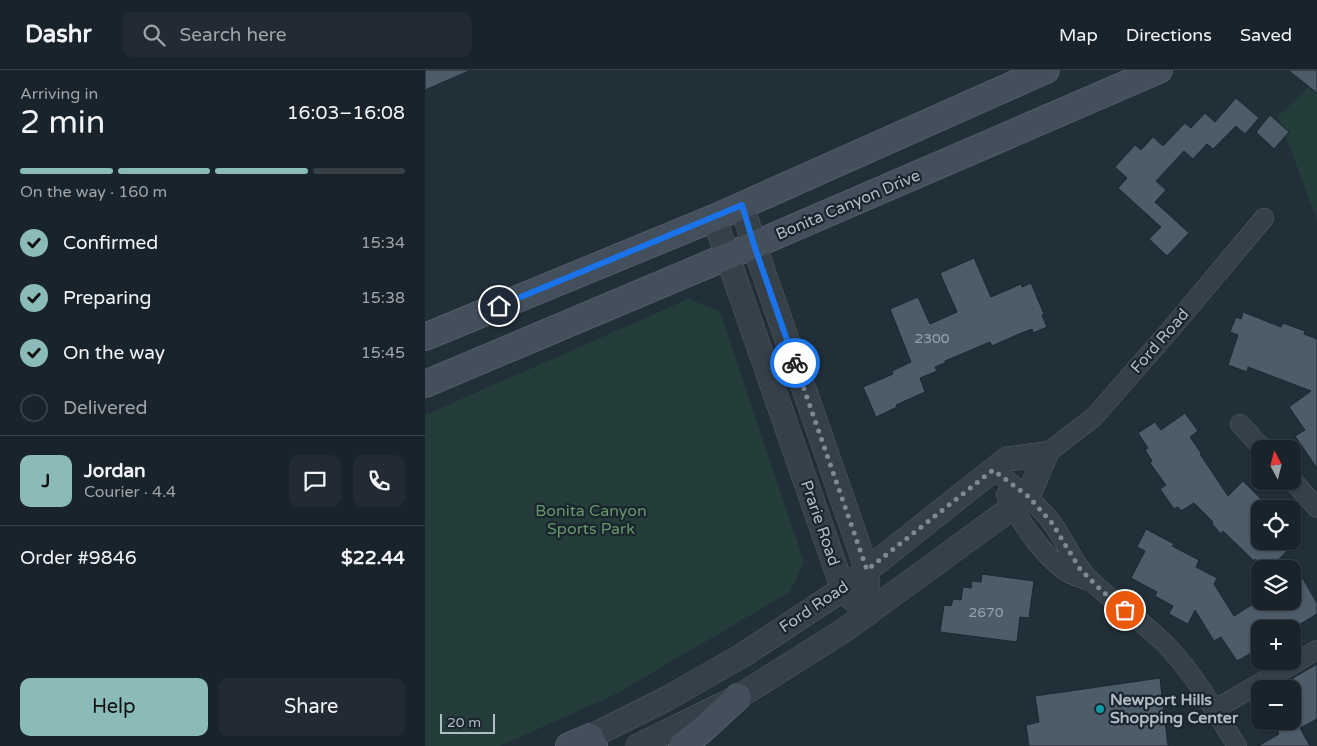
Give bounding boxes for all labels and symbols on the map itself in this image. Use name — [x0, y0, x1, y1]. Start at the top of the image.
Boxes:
street label: Bonita Canyon Drive — [773, 166, 923, 244]
pin — [478, 285, 520, 327]
street label: Ford Road — [1126, 305, 1194, 377]
house number: 2300 — [914, 330, 950, 347]
courier — [770, 338, 820, 388]
north arrow — [1251, 440, 1301, 490]
street label: Prarie Road — [796, 478, 844, 568]
park label: Bonita Canyon Sports Park — [535, 501, 647, 539]
street label: Ford Road — [776, 577, 852, 637]
pin — [1104, 589, 1146, 631]
house number: 2670 — [968, 604, 1004, 621]
place label: Newport Hills Shopping Center — [1110, 690, 1239, 728]
marker: Newport Hills Shopping Center — [1094, 703, 1106, 715]
scale bar — [440, 711, 495, 734]

